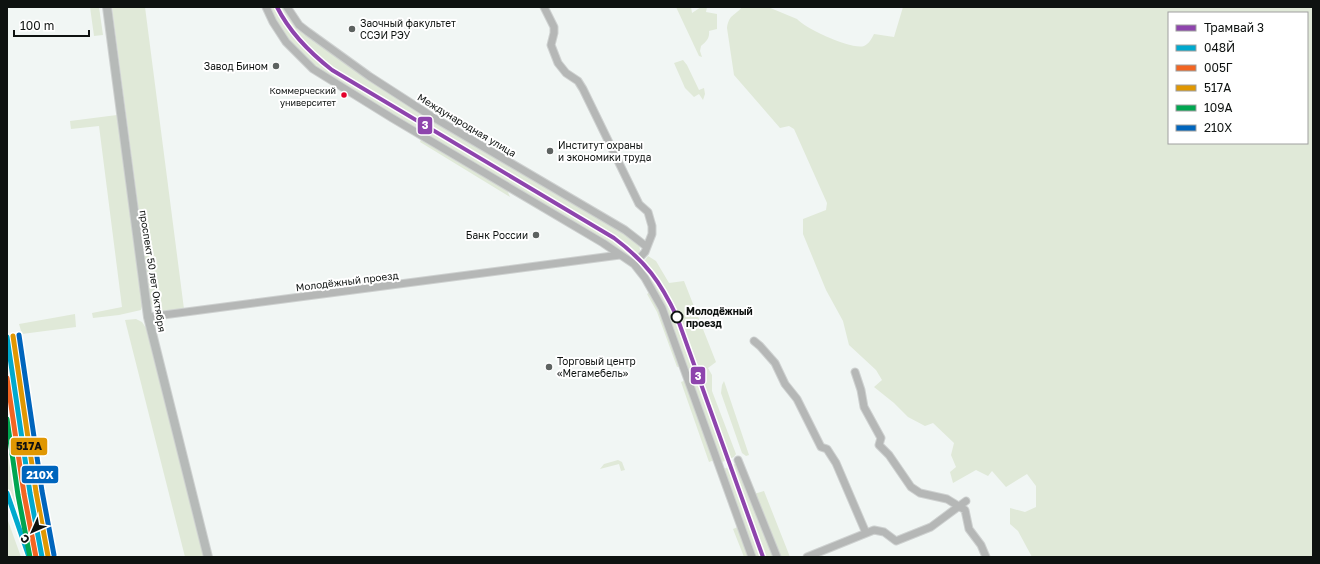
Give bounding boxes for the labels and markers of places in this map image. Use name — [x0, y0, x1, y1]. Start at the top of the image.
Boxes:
place label: Заочный факультет ССЭИ РЭУ — [360, 17, 456, 41]
marker: Заочный факультет ССЭИ РЭУ — [347, 24, 357, 34]
place label: Завод Бином — [204, 60, 268, 72]
marker: Завод Бином — [271, 61, 281, 71]
place label: Коммерческий университет — [269, 85, 337, 108]
marker: Коммерческий университет — [339, 90, 349, 100]
place label: Институт охраны и экономики труда — [558, 139, 651, 163]
marker: Институт охраны и экономики труда — [545, 146, 555, 156]
place label: Банк России — [466, 229, 528, 241]
marker: Банк России — [531, 230, 541, 240]
place label: Молодёжный проезд — [686, 305, 753, 329]
marker: Молодёжный проезд — [670, 310, 684, 324]
place label: Торговый центр «Мегамебель» — [557, 355, 636, 379]
marker: Торговый центр «Мегамебель» — [544, 362, 554, 372]

